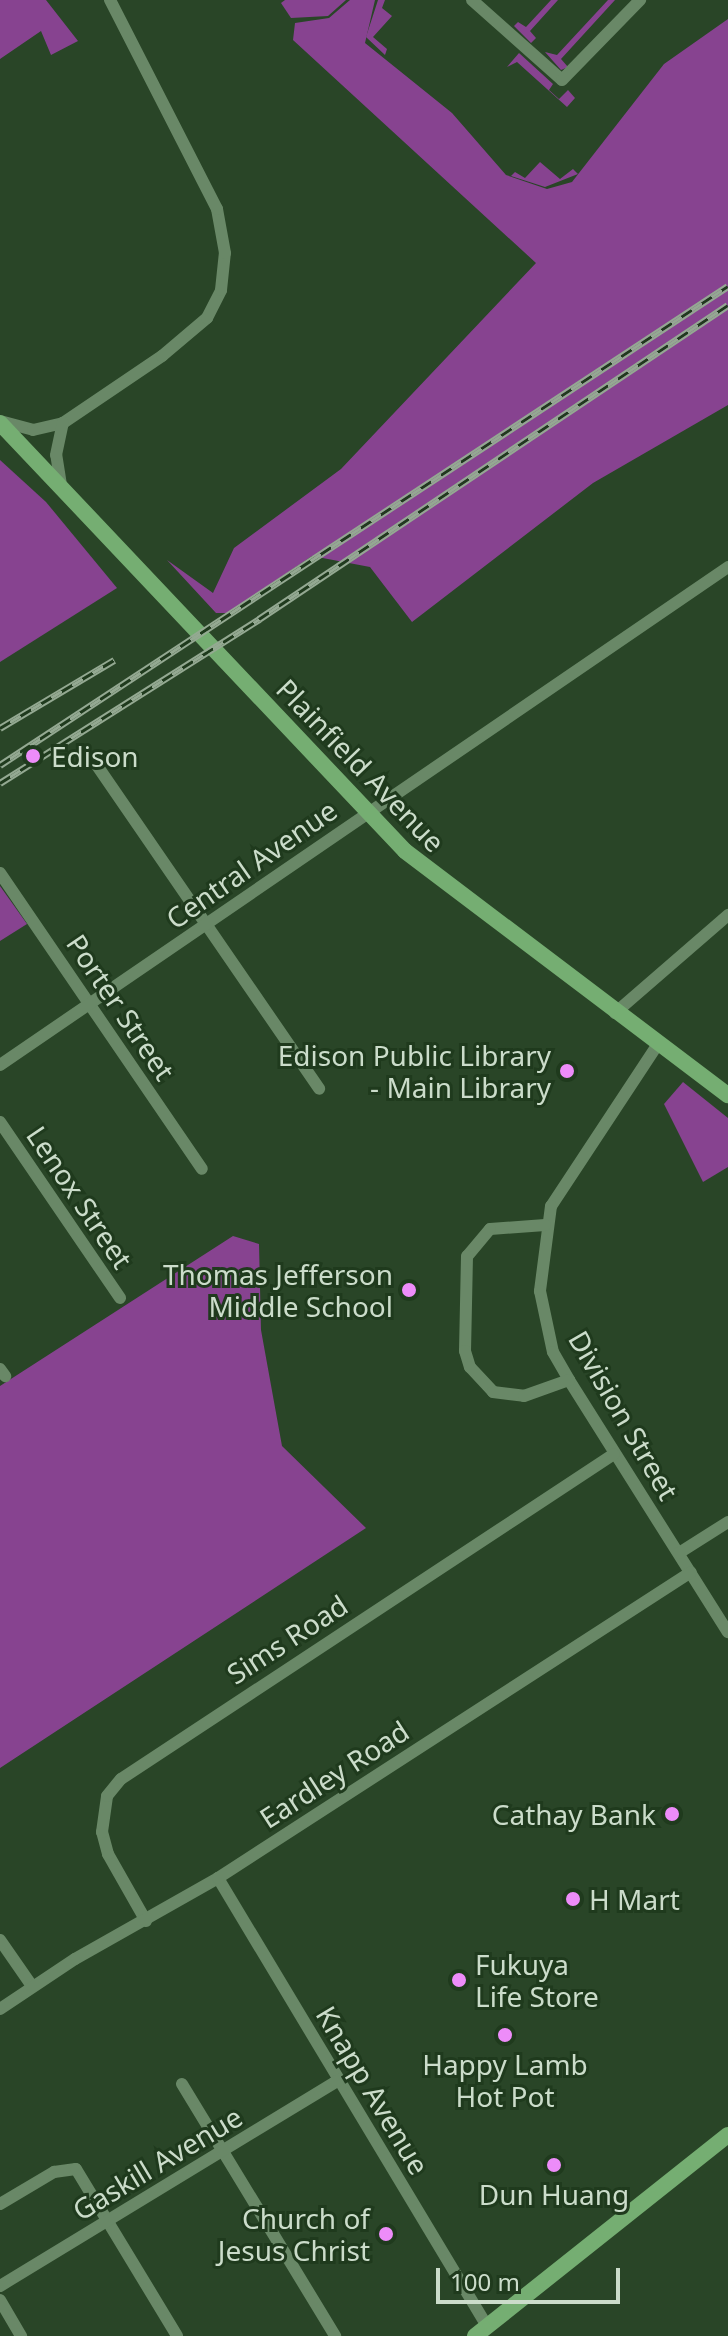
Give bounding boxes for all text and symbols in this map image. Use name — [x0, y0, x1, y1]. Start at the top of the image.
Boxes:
street label: Plainfield Avenue — [270, 672, 452, 858]
place label: Edison — [51, 739, 139, 773]
marker: Edison — [22, 745, 44, 767]
street label: Central Avenue — [159, 793, 343, 935]
street label: Porter Street — [60, 928, 182, 1086]
place label: Edison Public Library - Main Library — [278, 1038, 551, 1104]
marker: Edison Public Library - Main Library — [558, 1062, 576, 1080]
street label: Lenox Street — [20, 1119, 140, 1275]
place label: Thomas Jefferson Middle School — [163, 1257, 393, 1323]
marker: Thomas Jefferson Middle School — [400, 1281, 418, 1299]
street label: Division Street — [562, 1325, 686, 1505]
street label: Sims Road — [221, 1588, 353, 1690]
street label: Eardley Road — [253, 1713, 415, 1835]
place label: Cathay Bank — [492, 1797, 656, 1831]
marker: Cathay Bank — [663, 1805, 681, 1823]
place label: H Mart — [589, 1882, 680, 1916]
marker: H Mart — [564, 1890, 582, 1908]
place label: Fukuya Life Store — [475, 1947, 599, 2013]
marker: Fukuya Life Store — [450, 1971, 468, 1989]
street label: Knapp Avenue — [310, 2000, 436, 2180]
marker: Happy Lamb Hot Pot — [496, 2026, 514, 2044]
place label: Happy Lamb Hot Pot — [422, 2047, 588, 2113]
street label: Gaskill Avenue — [66, 2099, 248, 2227]
marker: Dun Huang — [545, 2156, 563, 2174]
place label: Dun Huang — [479, 2177, 629, 2211]
place label: Church of Jesus Christ — [218, 2201, 370, 2267]
marker: Church of Jesus Christ — [377, 2225, 395, 2243]
scale bar — [440, 2252, 624, 2302]
text: 100 m — [450, 2265, 520, 2298]

